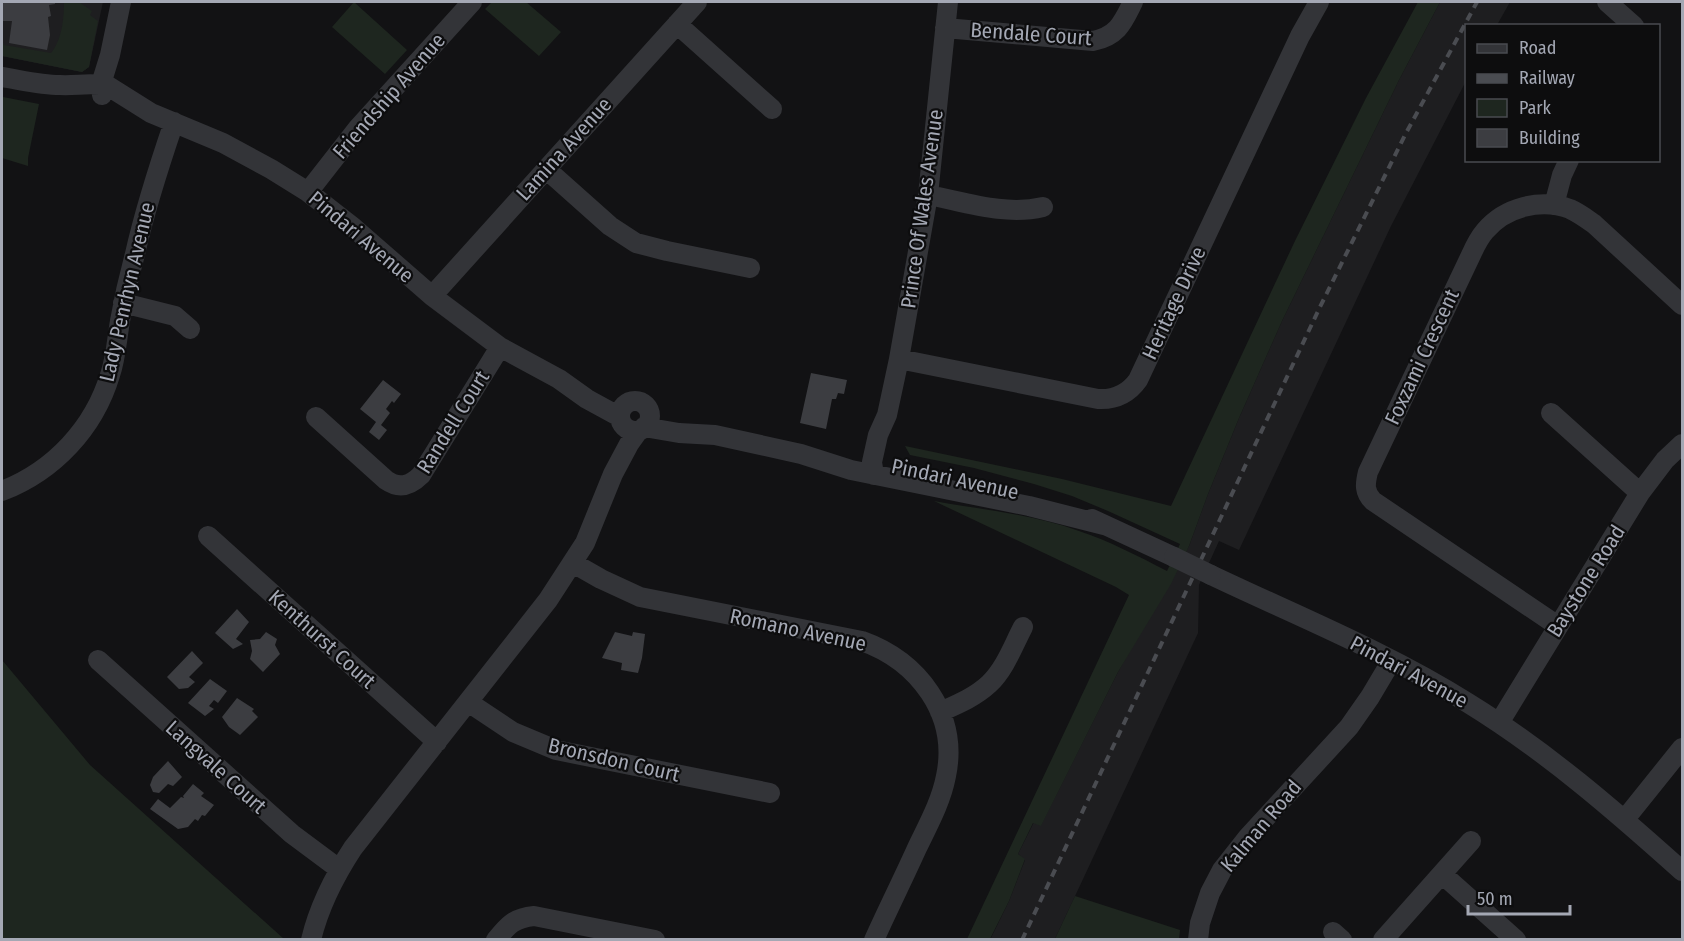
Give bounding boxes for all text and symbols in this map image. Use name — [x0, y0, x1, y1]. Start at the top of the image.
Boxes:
street label: Bendale Court — [969, 17, 1093, 51]
legend — [1465, 24, 1660, 162]
street label: Friendship Avenue — [327, 28, 451, 164]
text: Road — [1519, 37, 1556, 59]
text: Railway — [1519, 67, 1575, 89]
street label: Lamina Avenue — [511, 92, 617, 206]
text: Park — [1519, 97, 1552, 119]
street label: Prince Of Wales Avenue — [895, 108, 949, 310]
text: Building — [1519, 127, 1580, 149]
street label: Pindari Avenue — [303, 185, 419, 289]
street label: Lady Penrhyn Avenue — [94, 200, 160, 384]
street label: Heritage Drive — [1136, 242, 1212, 364]
street label: Foxzami Crescent — [1379, 285, 1465, 429]
street label: Randell Court — [411, 366, 495, 478]
street label: Pindari Avenue — [889, 453, 1021, 505]
street label: Baystone Road — [1541, 520, 1631, 642]
street label: Kenthurst Court — [263, 584, 381, 694]
street label: Romano Avenue — [727, 603, 869, 657]
street label: Pindari Avenue — [1346, 630, 1472, 714]
street label: Langvale Court — [160, 715, 272, 819]
street label: Bronsdon Court — [546, 732, 682, 788]
street label: Kalman Road — [1215, 775, 1307, 877]
scale bar — [1468, 878, 1570, 916]
text: 50 m — [1477, 888, 1513, 910]

